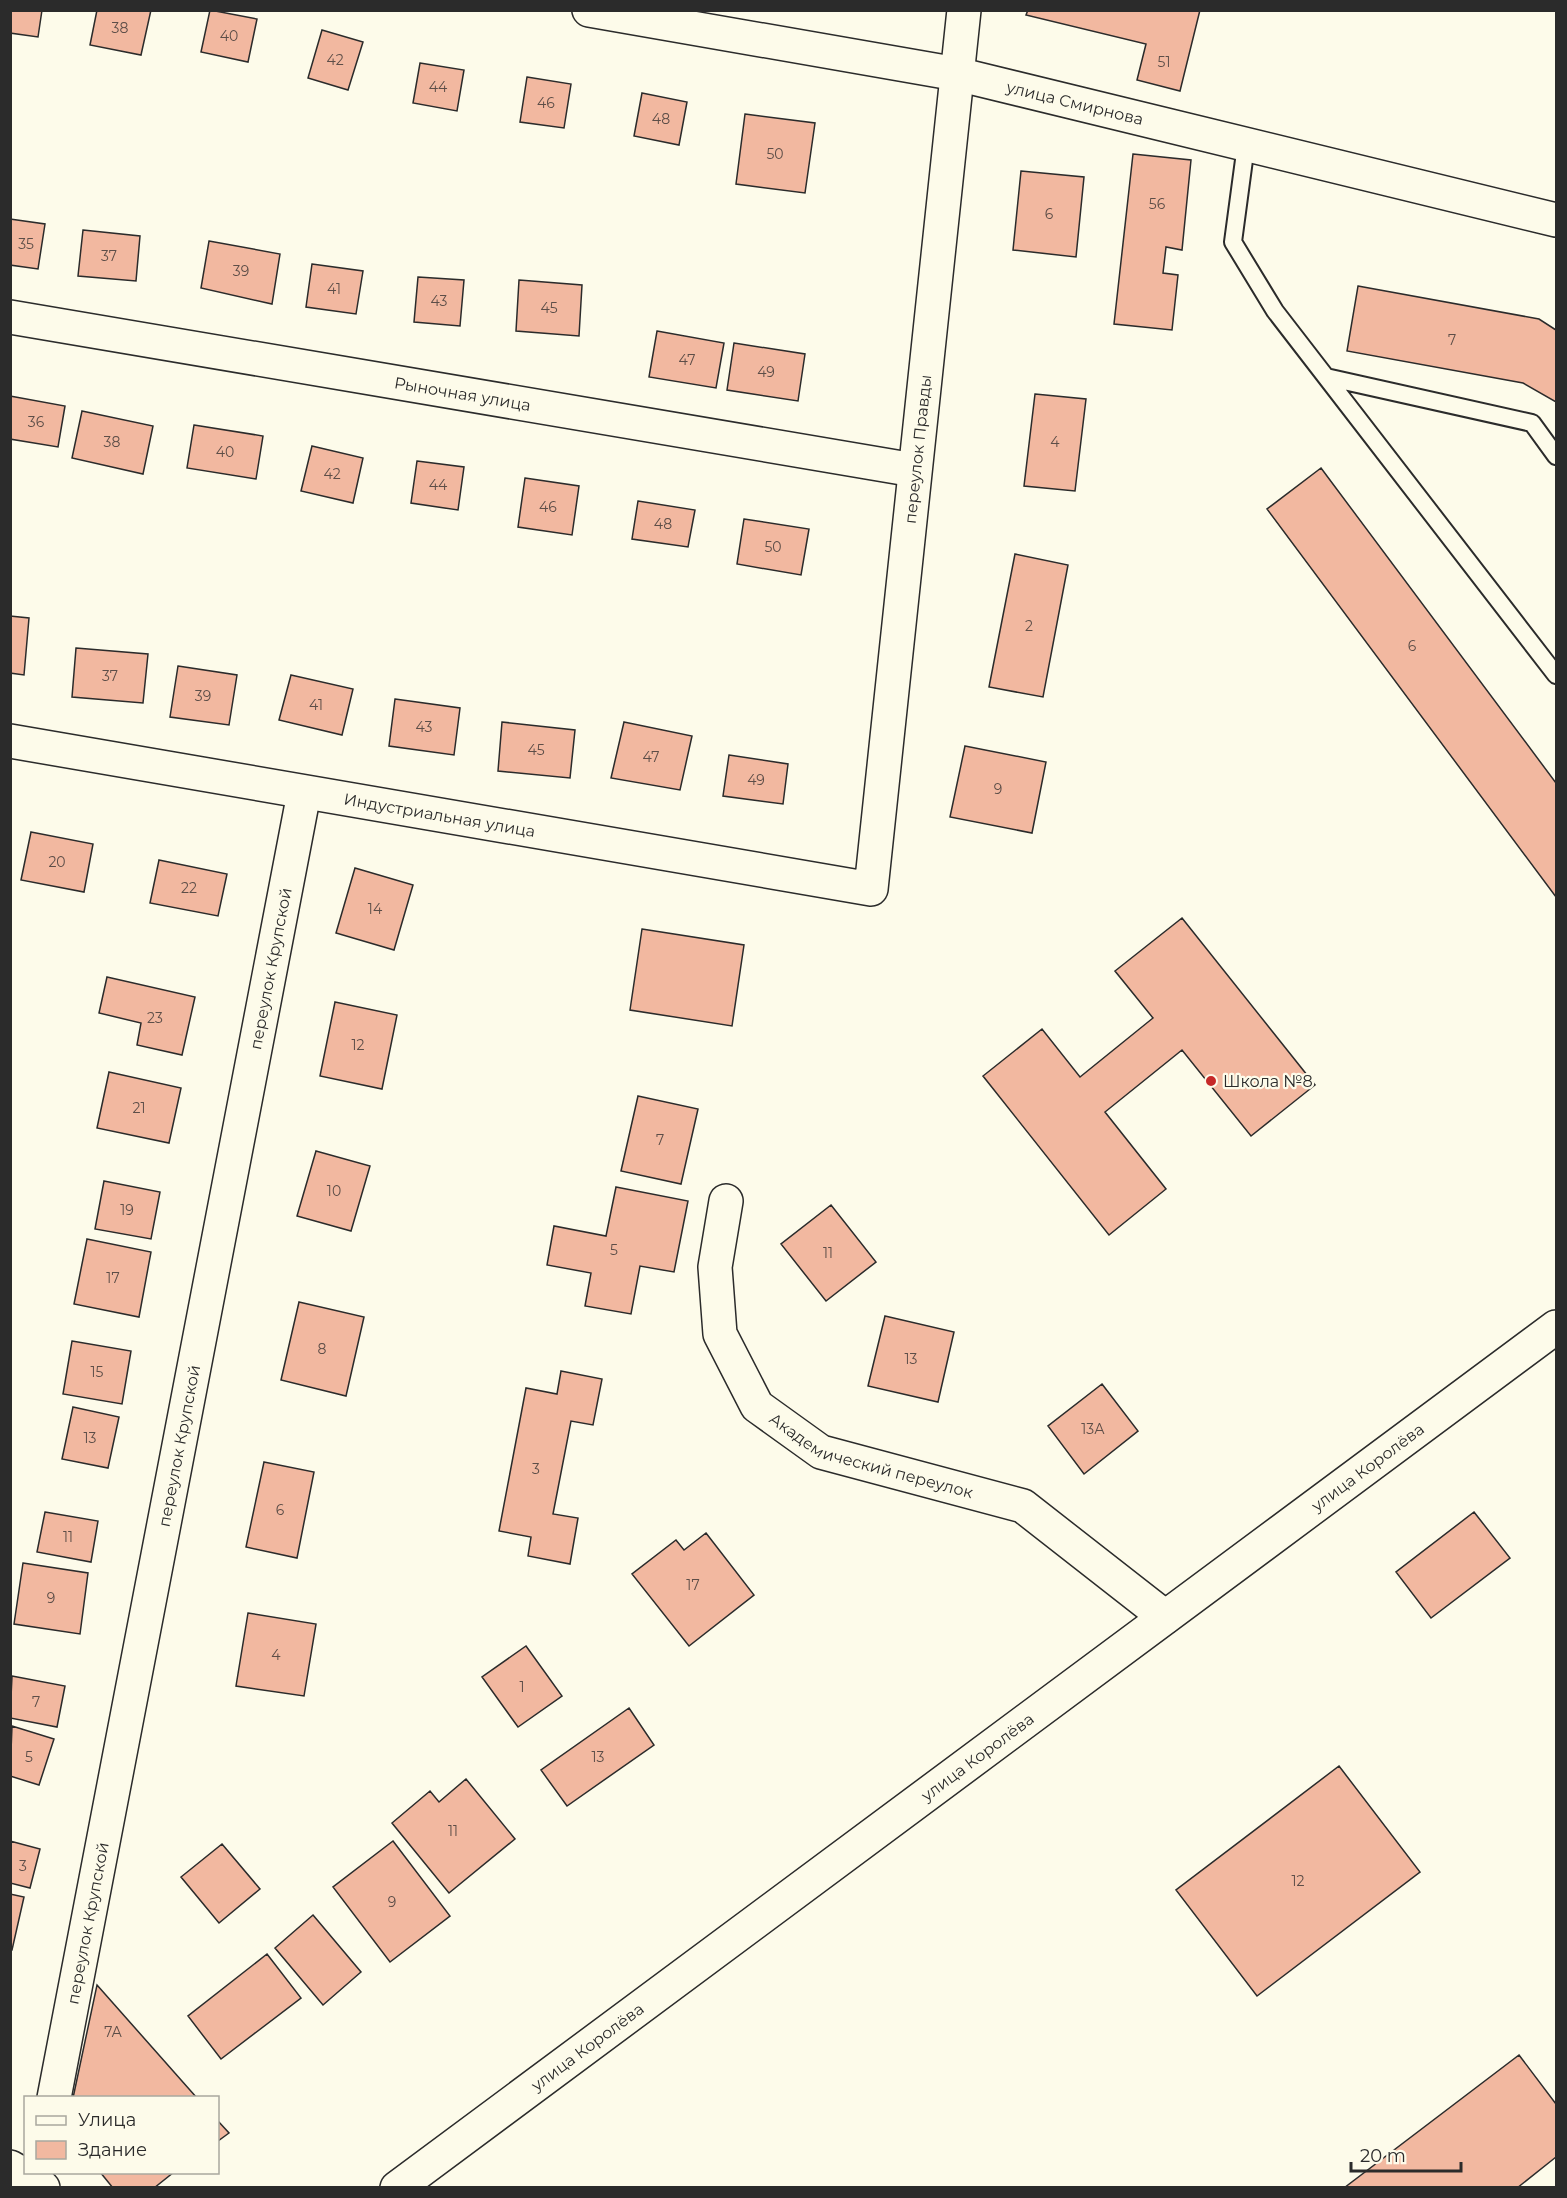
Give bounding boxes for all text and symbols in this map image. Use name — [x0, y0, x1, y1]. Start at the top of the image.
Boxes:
house number: 38 — [112, 19, 128, 37]
house number: 40 — [220, 27, 238, 45]
house number: 42 — [326, 51, 344, 69]
house number: 51 — [1158, 53, 1170, 71]
street label: улица Смирнова — [1003, 77, 1145, 129]
house number: 44 — [429, 78, 448, 96]
house number: 46 — [537, 94, 555, 112]
house number: 48 — [652, 110, 670, 128]
house number: 50 — [766, 145, 784, 163]
house number: 56 — [1149, 195, 1166, 213]
house number: 6 — [1045, 205, 1054, 223]
house number: 35 — [18, 235, 34, 253]
house number: 37 — [101, 247, 117, 265]
house number: 39 — [233, 262, 249, 280]
house number: 41 — [327, 280, 341, 298]
house number: 43 — [431, 292, 448, 310]
house number: 45 — [540, 299, 558, 317]
house number: 7 — [1448, 331, 1456, 349]
house number: 47 — [679, 351, 695, 369]
house number: 49 — [757, 363, 775, 381]
street label: Рыночная улица — [393, 373, 532, 415]
street label: переулок Правды — [901, 374, 935, 525]
house number: 36 — [28, 413, 45, 431]
house number: 38 — [104, 433, 120, 451]
house number: 4 — [1050, 433, 1060, 451]
house number: 40 — [216, 443, 234, 461]
house number: 42 — [323, 465, 341, 483]
house number: 44 — [429, 476, 448, 494]
house number: 46 — [539, 498, 557, 516]
house number: 48 — [654, 515, 672, 533]
house number: 50 — [764, 538, 782, 556]
house number: 2 — [1025, 617, 1033, 635]
house number: 6 — [1408, 637, 1417, 655]
house number: 37 — [102, 667, 118, 685]
house number: 39 — [195, 687, 211, 705]
house number: 41 — [309, 696, 323, 714]
house number: 43 — [416, 718, 433, 736]
house number: 45 — [527, 741, 545, 759]
house number: 47 — [643, 748, 659, 766]
house number: 49 — [747, 771, 765, 789]
house number: 9 — [994, 780, 1002, 798]
street label: Индустриальная улица — [342, 790, 537, 841]
house number: 20 — [48, 853, 66, 871]
house number: 22 — [181, 879, 197, 897]
street label: переулок Крупской — [246, 886, 296, 1051]
house number: 14 — [368, 900, 383, 918]
house number: 23 — [147, 1009, 163, 1027]
house number: 12 — [351, 1036, 365, 1054]
place label: Школа №8 — [1223, 1072, 1313, 1091]
marker: Школа №8 — [1204, 1074, 1218, 1088]
house number: 21 — [132, 1099, 146, 1117]
house number: 7 — [656, 1131, 664, 1149]
house number: 10 — [327, 1182, 341, 1200]
house number: 19 — [120, 1201, 134, 1219]
house number: 5 — [610, 1241, 618, 1259]
house number: 11 — [823, 1244, 833, 1262]
house number: 17 — [106, 1269, 120, 1287]
house number: 8 — [318, 1340, 327, 1358]
house number: 13 — [905, 1350, 918, 1368]
house number: 15 — [91, 1363, 104, 1381]
street label: переулок Крупской — [155, 1363, 204, 1529]
street label: Академический переулок — [766, 1409, 976, 1502]
street label: улица Королёва — [1307, 1419, 1428, 1516]
house number: 13А — [1081, 1420, 1105, 1438]
house number: 13 — [84, 1429, 97, 1447]
house number: 3 — [532, 1460, 540, 1478]
house number: 6 — [276, 1501, 285, 1519]
house number: 11 — [63, 1528, 73, 1546]
house number: 17 — [686, 1576, 700, 1594]
house number: 9 — [47, 1589, 55, 1607]
house number: 4 — [271, 1646, 281, 1664]
house number: 1 — [519, 1678, 525, 1696]
house number: 7 — [32, 1693, 40, 1711]
street label: улица Королёва — [917, 1709, 1038, 1806]
house number: 5 — [25, 1748, 33, 1766]
house number: 13 — [592, 1748, 605, 1766]
house number: 11 — [448, 1822, 458, 1840]
street label: переулок Крупской — [63, 1841, 113, 2006]
house number: 3 — [19, 1857, 27, 1875]
house number: 12 — [1291, 1872, 1305, 1890]
house number: 9 — [388, 1893, 396, 1911]
street label: улица Королёва — [527, 1999, 648, 2096]
house number: 7А — [104, 2023, 122, 2041]
legend — [24, 2096, 219, 2174]
text: Улица — [78, 2109, 136, 2131]
scale bar — [1351, 2135, 1460, 2173]
text: Здание — [78, 2139, 147, 2161]
text: 20 m — [1360, 2145, 1406, 2167]

